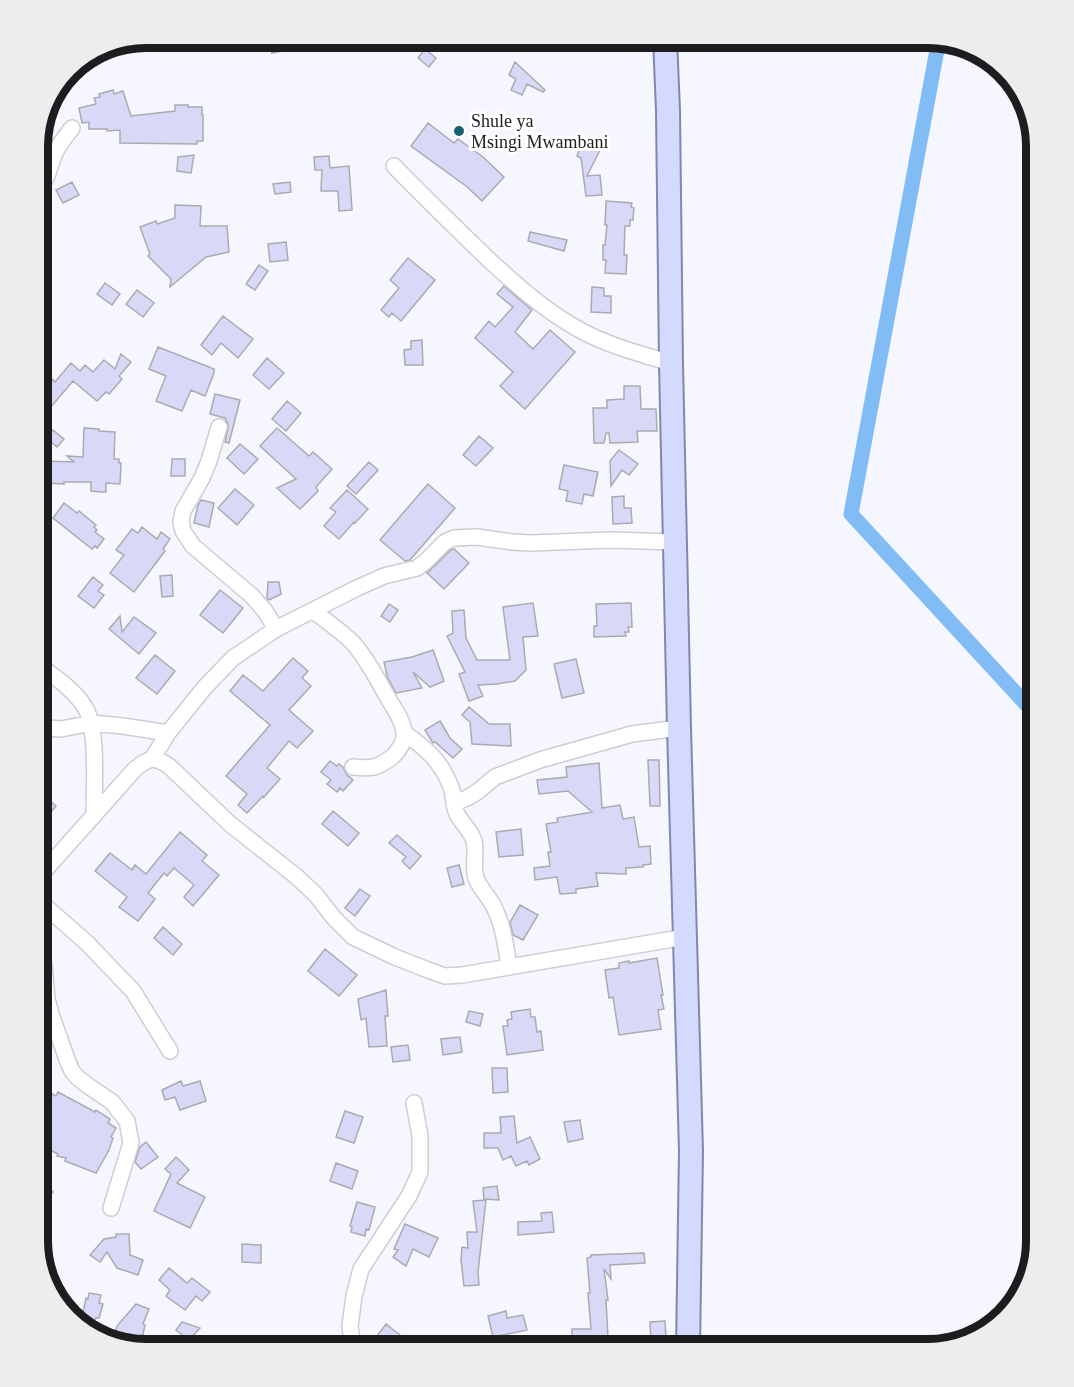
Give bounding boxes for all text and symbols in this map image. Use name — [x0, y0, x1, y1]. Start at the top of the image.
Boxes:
place label: Shule ya Msingi Mwambani — [471, 111, 609, 152]
marker: Shule ya Msingi Mwambani — [452, 124, 466, 138]

